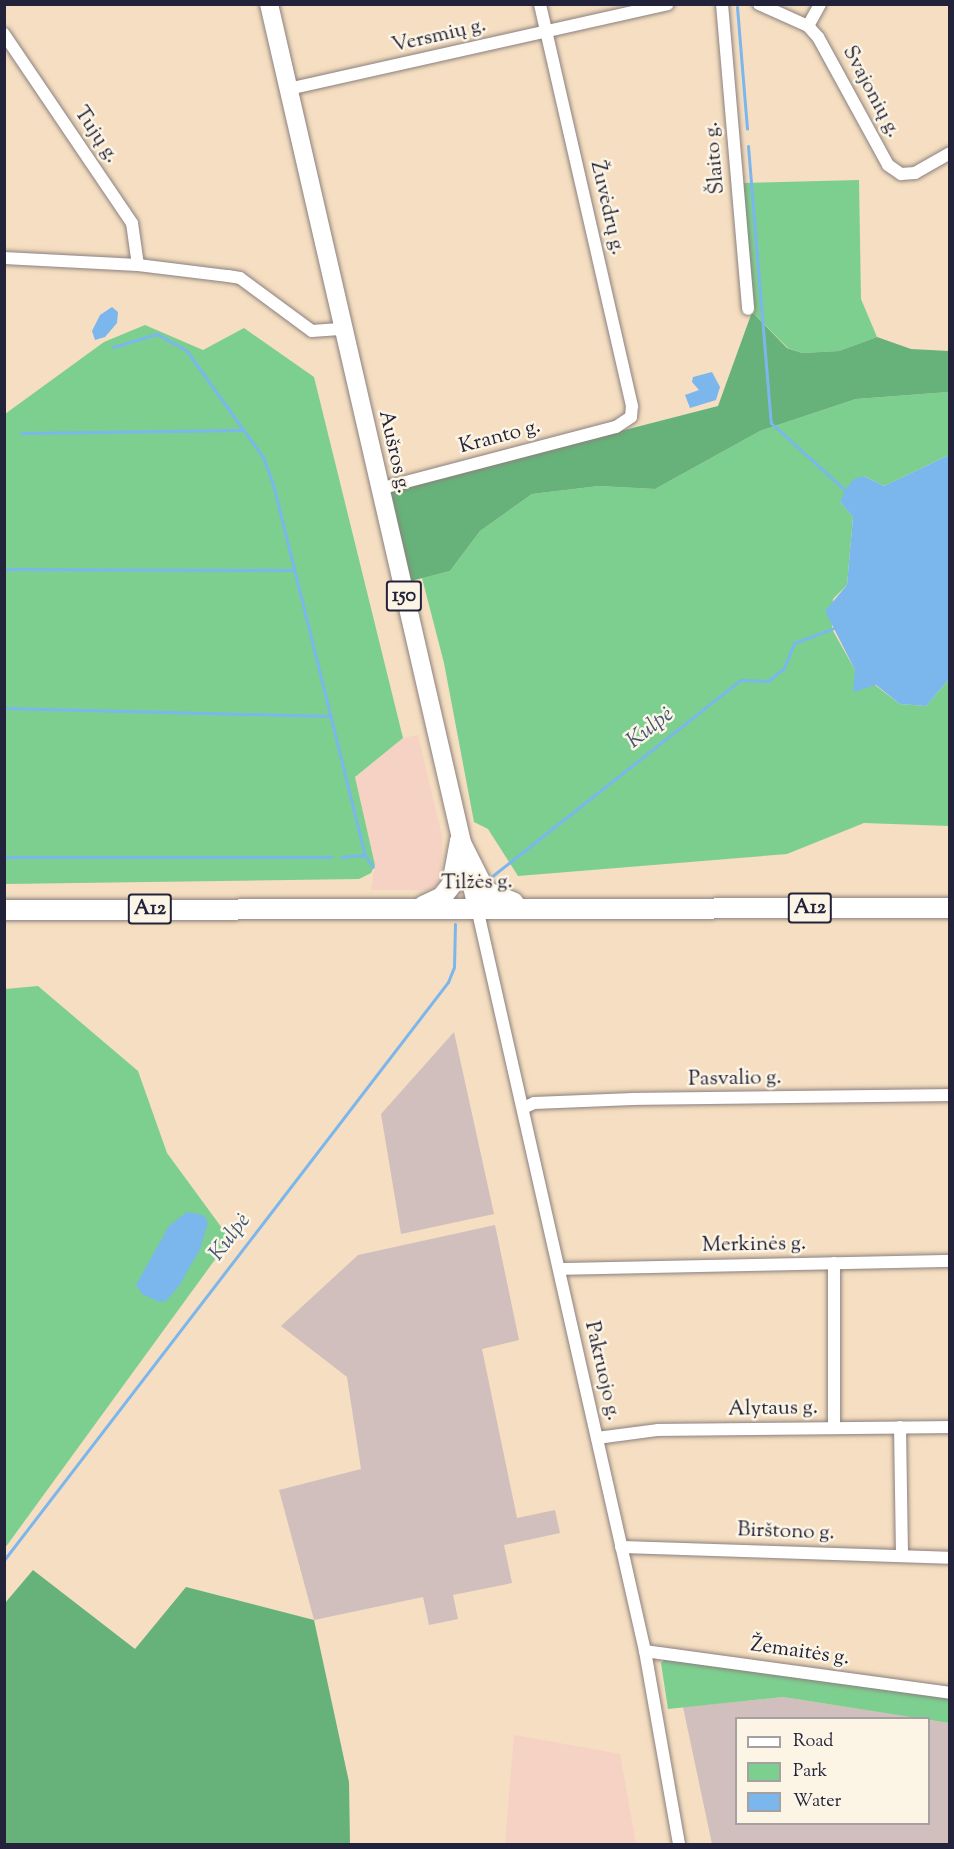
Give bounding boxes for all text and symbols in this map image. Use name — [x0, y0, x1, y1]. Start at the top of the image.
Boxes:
street label: Versmių g. — [389, 13, 489, 59]
street label: Svajonių g. — [836, 42, 906, 142]
street label: Tujų g. — [68, 102, 124, 168]
street label: Šlaito g. — [699, 121, 731, 195]
street label: Žuvėdrų g. — [584, 159, 630, 257]
street label: Aušros g. — [372, 408, 416, 496]
street label: Kranto g. — [457, 414, 543, 460]
road number: 150 — [384, 579, 424, 613]
water label: Kulpė — [622, 702, 680, 756]
street label: Tilžės g. — [441, 870, 513, 896]
road number: A12 — [788, 891, 832, 925]
road number: A12 — [128, 892, 172, 926]
street label: Pasvalio g. — [688, 1066, 782, 1092]
water label: Kulpė — [205, 1209, 257, 1267]
street label: Merkinės g. — [702, 1231, 806, 1259]
street label: Pakruojo g. — [578, 1319, 626, 1423]
street label: Alytaus g. — [728, 1396, 818, 1422]
street label: Birštono g. — [737, 1518, 835, 1546]
street label: Žemaitės g. — [749, 1633, 851, 1671]
legend — [735, 1717, 930, 1825]
text: Road — [793, 1729, 833, 1755]
text: Park — [793, 1759, 827, 1785]
text: Water — [793, 1789, 841, 1815]

